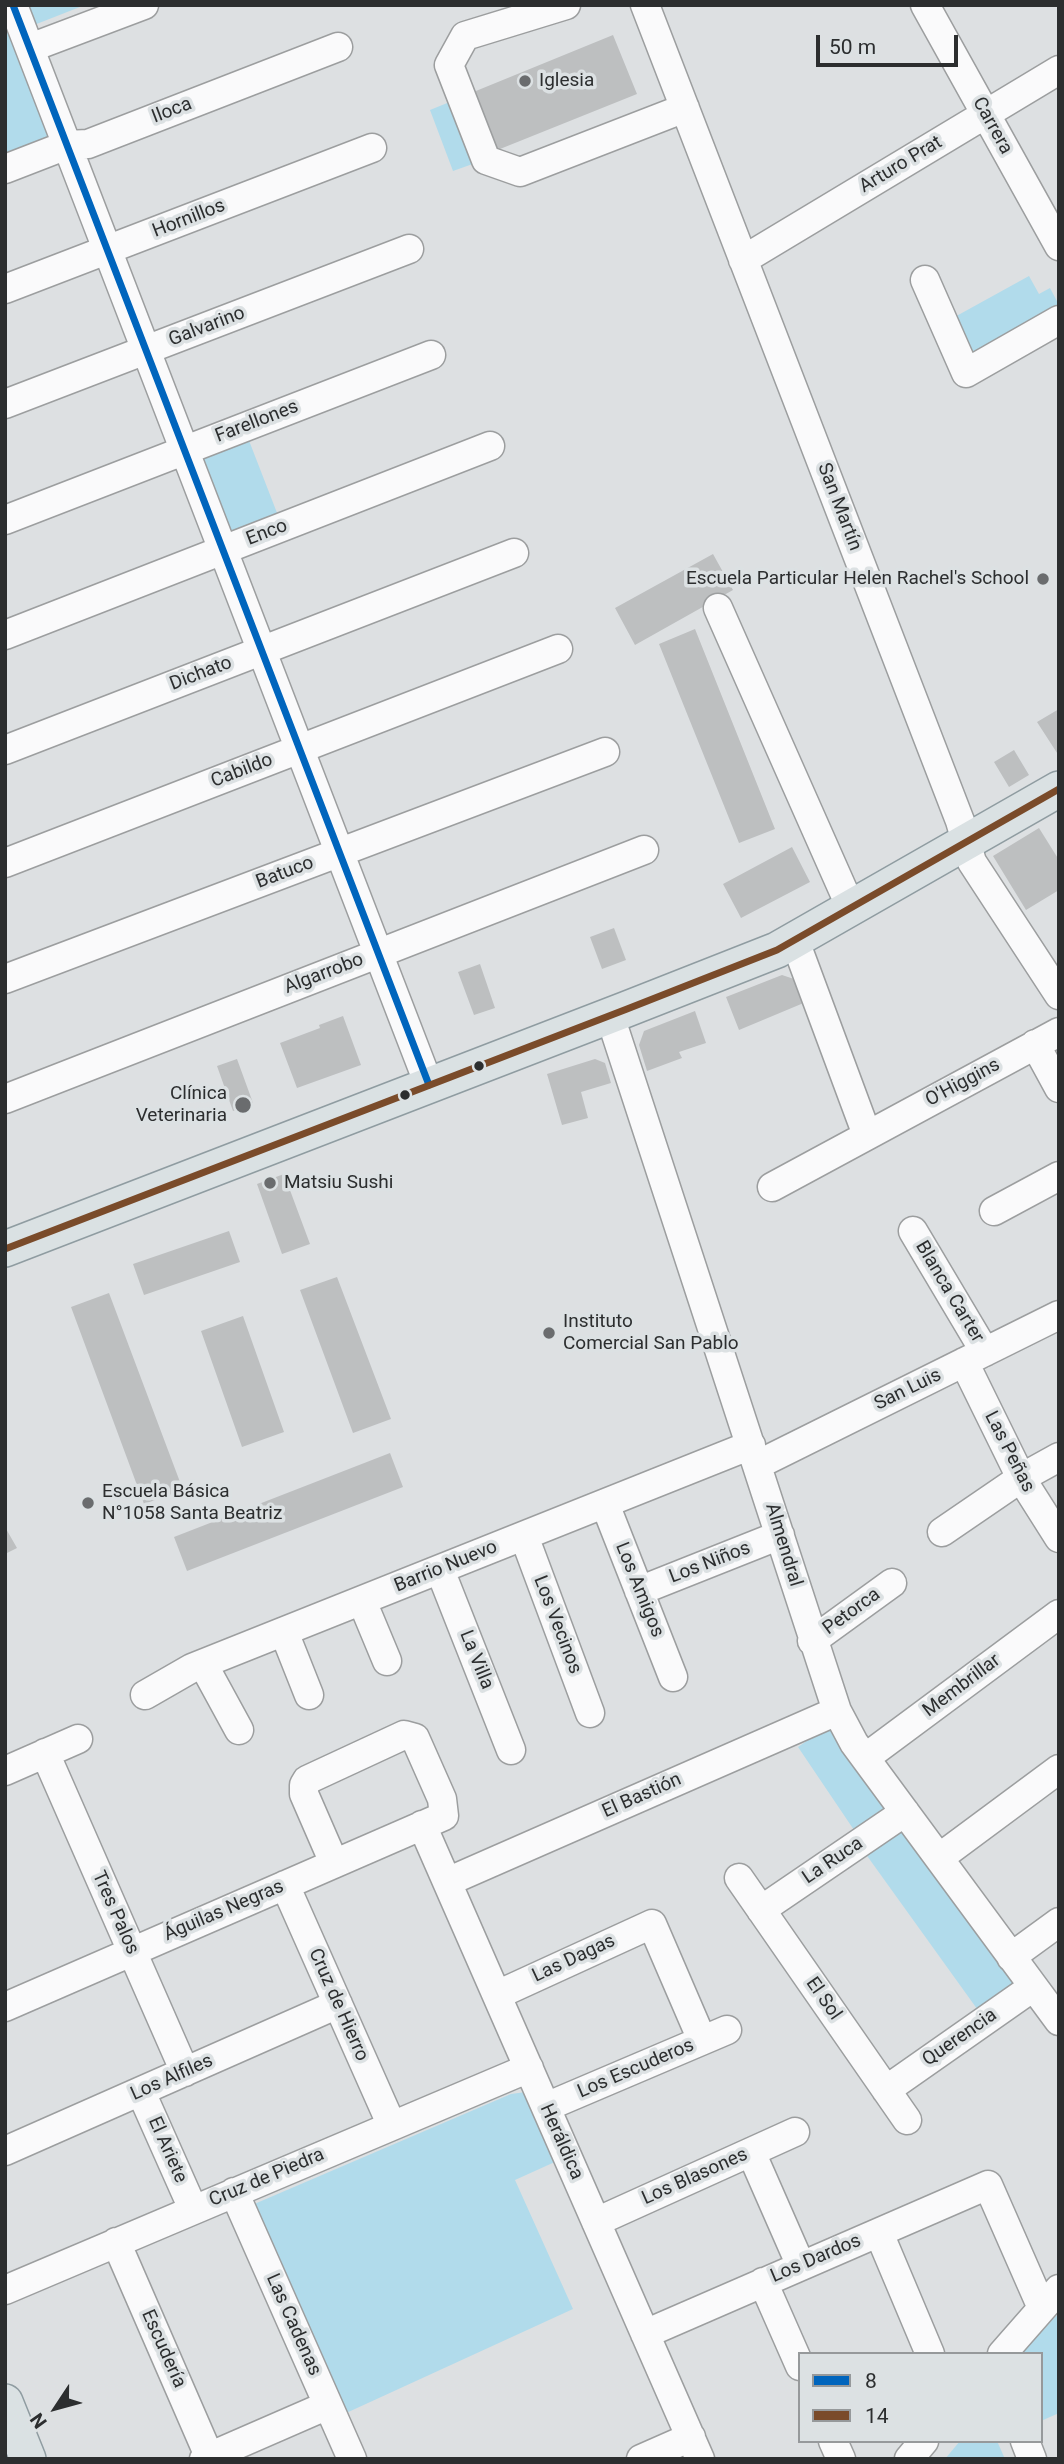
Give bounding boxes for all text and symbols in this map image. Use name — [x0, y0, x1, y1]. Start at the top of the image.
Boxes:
scale bar — [819, 21, 961, 65]
text: 50 m — [829, 35, 876, 59]
place label: Iglesia — [539, 70, 594, 92]
marker: Iglesia — [517, 73, 533, 89]
street label: Iloca — [149, 93, 195, 129]
street label: Carrera — [967, 93, 1017, 159]
street label: Arturo Prat — [856, 131, 946, 199]
street label: Hornillos — [150, 195, 228, 243]
street label: Galvarino — [166, 302, 248, 352]
street label: Farellones — [212, 396, 302, 448]
street label: San Martín — [812, 460, 866, 554]
street label: Enco — [243, 515, 291, 551]
place label: Escuela Particular Helen Rachel's School — [686, 568, 1029, 590]
marker: Escuela Particular Helen Rachel's School — [1035, 571, 1051, 587]
street label: Dichato — [167, 652, 235, 696]
street label: Cabildo — [208, 749, 276, 793]
street label: Batuco — [253, 852, 317, 894]
street label: Algarrobo — [281, 948, 367, 1000]
street label: O'Higgins — [922, 1054, 1004, 1112]
unlabelled marker — [472, 1059, 486, 1073]
place label: Clínica Veterinaria — [136, 1083, 227, 1127]
unlabelled marker — [398, 1088, 412, 1102]
marker: Clínica Veterinaria — [233, 1095, 253, 1115]
place label: Matsiu Sushi — [284, 1172, 393, 1194]
marker: Matsiu Sushi — [262, 1175, 278, 1191]
street label: Blanca Carter — [910, 1237, 988, 1347]
place label: Instituto Comercial San Pablo — [563, 1311, 739, 1355]
marker: Instituto Comercial San Pablo — [541, 1325, 557, 1341]
street label: San Luis — [871, 1364, 945, 1416]
street label: Las Peñas — [979, 1408, 1039, 1496]
place label: Escuela Básica N°1058 Santa Beatriz — [102, 1481, 282, 1525]
marker: Escuela Básica N°1058 Santa Beatriz — [80, 1495, 96, 1511]
street label: Almendral — [760, 1501, 806, 1589]
street label: Barrio Nuevo — [391, 1536, 501, 1598]
street label: Los Niños — [666, 1537, 754, 1589]
street label: Los Amigos — [610, 1539, 668, 1641]
street label: Los Vecinos — [528, 1573, 586, 1677]
street label: Petorca — [819, 1584, 885, 1640]
street label: La Villa — [454, 1627, 498, 1693]
street label: Membrillar — [919, 1649, 1005, 1723]
street label: El Bastión — [599, 1768, 685, 1824]
street label: La Ruca — [799, 1833, 867, 1889]
street label: Tres Palos — [86, 1868, 144, 1958]
street label: Águilas Negras — [161, 1875, 287, 1947]
street label: Las Dagas — [529, 1930, 619, 1988]
street label: Cruz de Hierro — [303, 1945, 373, 2065]
street label: El Sol — [800, 1973, 846, 2025]
street label: Querencia — [919, 2004, 1001, 2072]
street label: Los Escuderos — [574, 2034, 698, 2104]
street label: Los Alfiles — [127, 2050, 217, 2106]
street label: Heráldica — [534, 2101, 588, 2183]
street label: El Ariete — [142, 2113, 192, 2187]
street label: Cruz de Piedra — [206, 2144, 328, 2212]
street label: Los Blasones — [639, 2144, 751, 2210]
street label: Los Dardos — [767, 2230, 865, 2288]
street label: Las Cadenas — [260, 2270, 326, 2380]
street label: Escudería — [136, 2306, 190, 2392]
legend — [798, 2352, 1043, 2443]
text: 8 — [865, 2369, 877, 2393]
north arrow — [21, 2373, 91, 2443]
text: 14 — [865, 2404, 889, 2428]
text: N — [25, 2408, 52, 2433]

